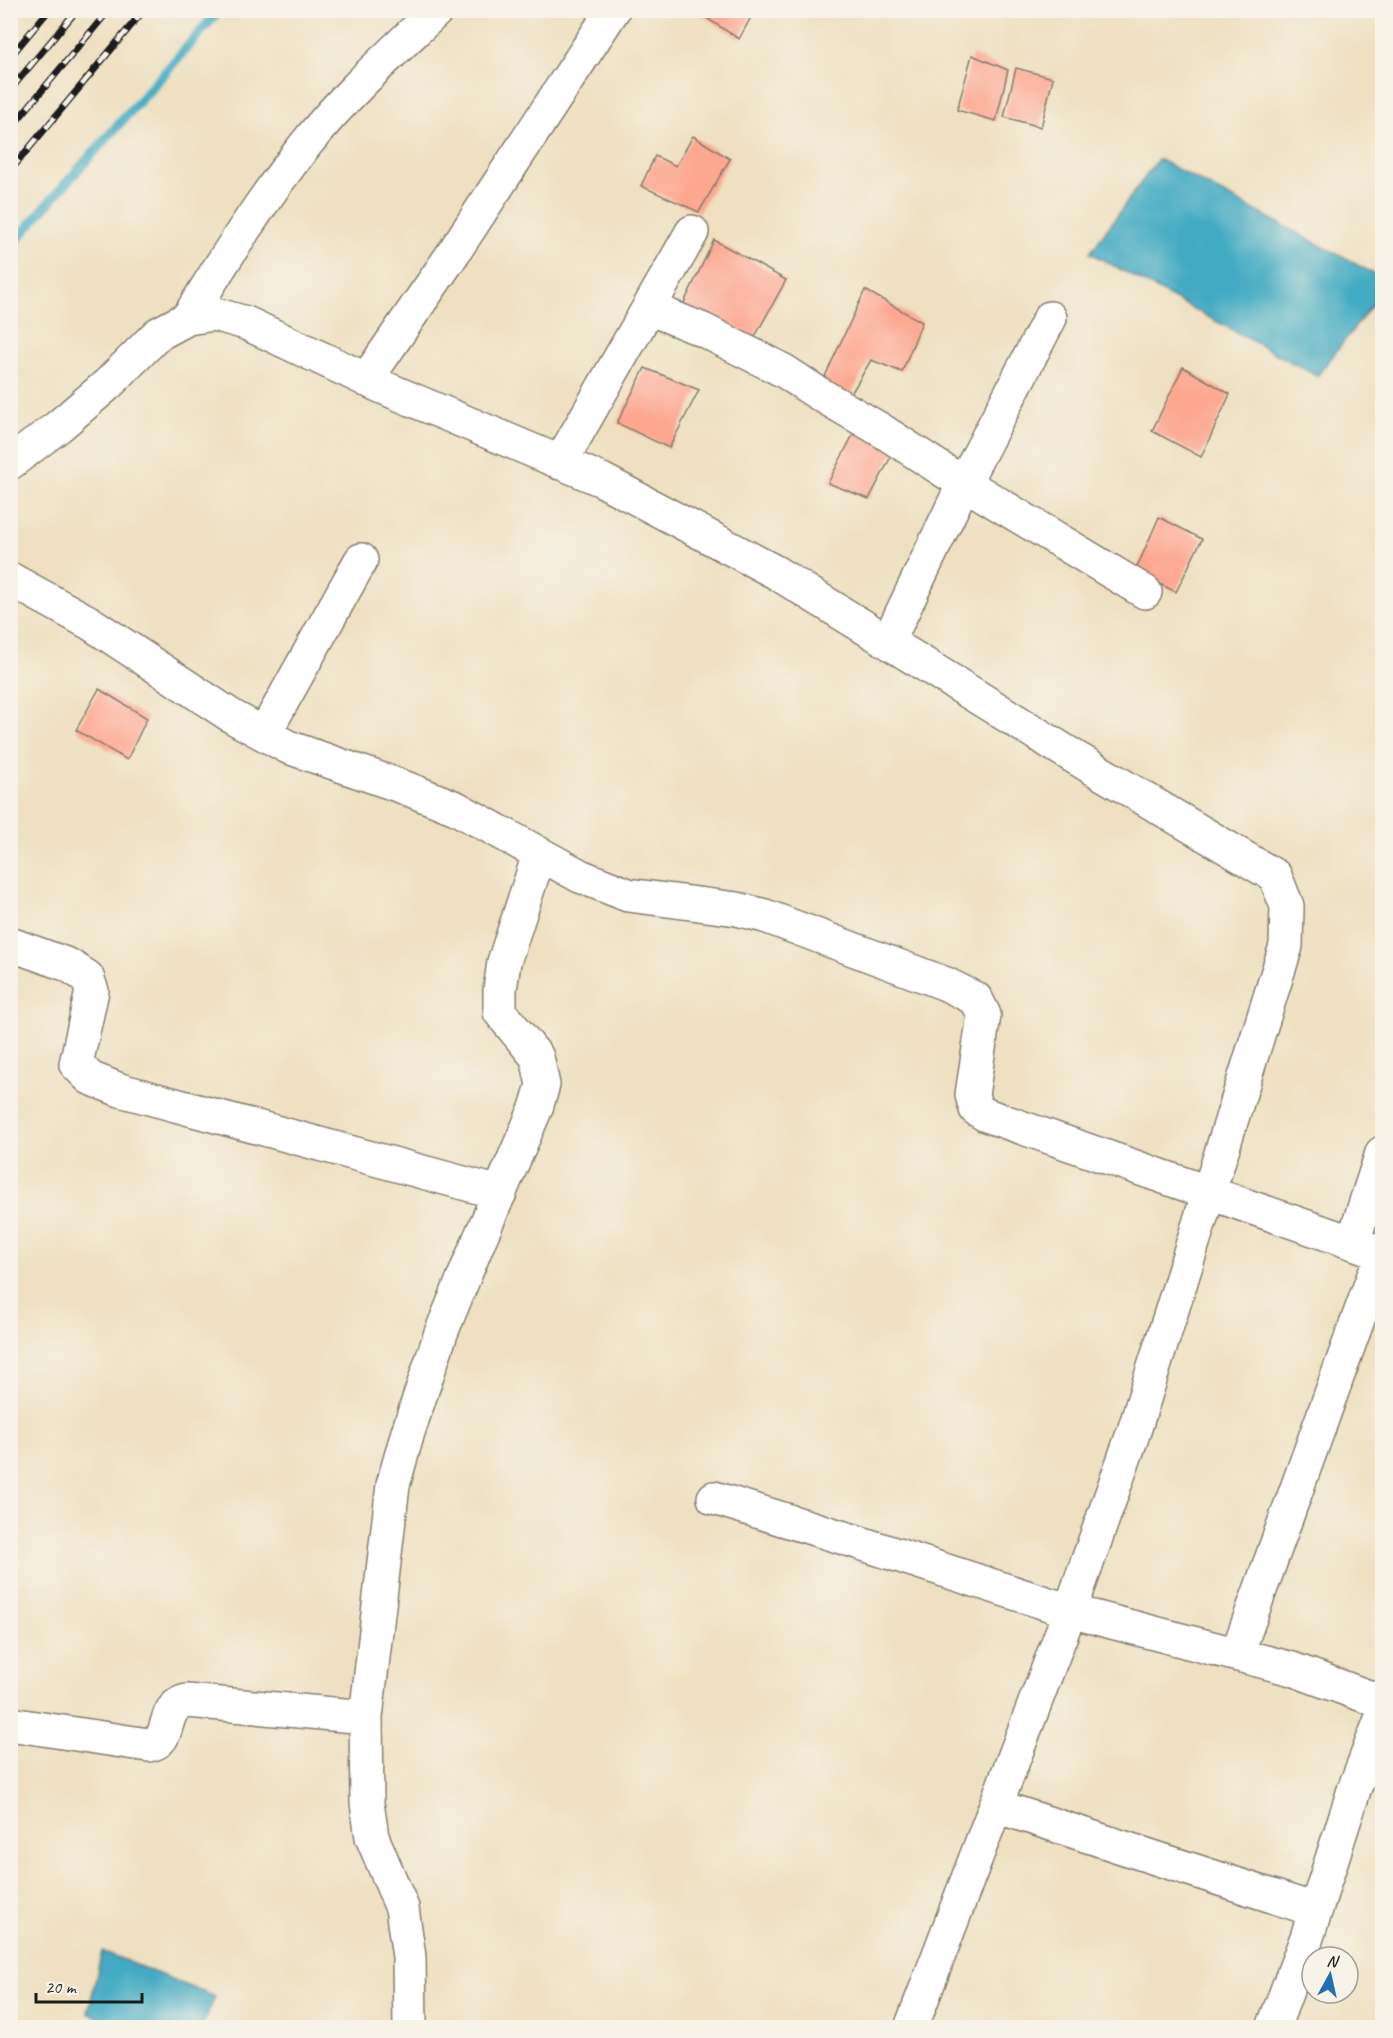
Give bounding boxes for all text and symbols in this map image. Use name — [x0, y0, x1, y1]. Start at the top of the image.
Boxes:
north arrow — [1300, 1945, 1360, 2005]
text: N — [1326, 1951, 1341, 1972]
scale bar — [36, 1966, 142, 2004]
text: 20 m — [45, 1976, 78, 1998]

